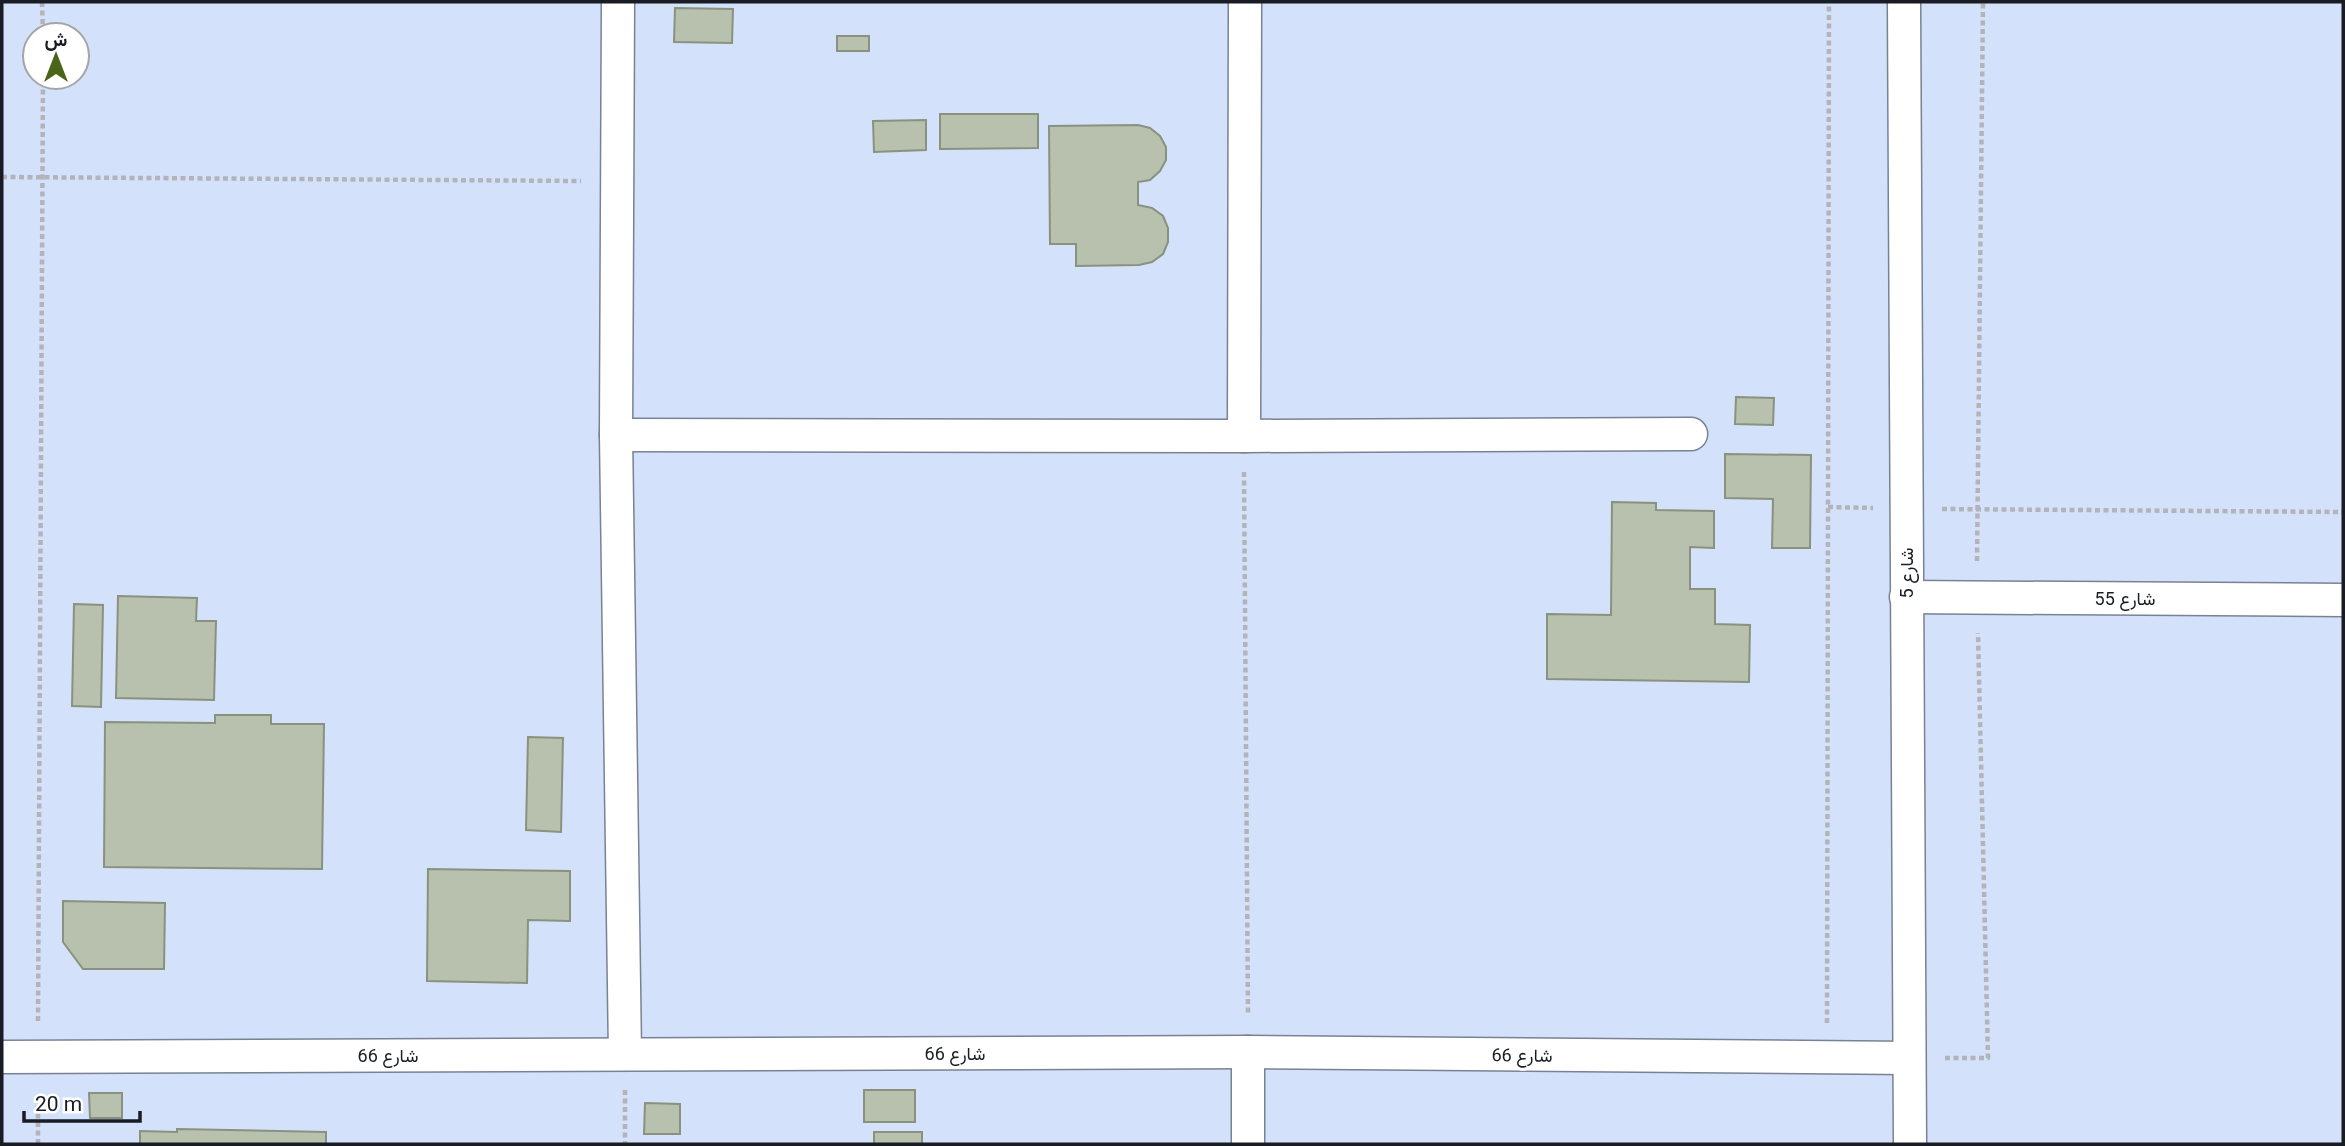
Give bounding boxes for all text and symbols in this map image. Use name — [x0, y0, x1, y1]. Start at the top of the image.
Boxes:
north arrow — [21, 21, 91, 91]
text: ش — [45, 28, 68, 51]
street label: شارع 5 — [1896, 548, 1919, 598]
street label: شارع 55 — [2095, 588, 2155, 611]
street label: شارع 66 — [925, 1043, 985, 1066]
street label: شارع 66 — [1491, 1044, 1553, 1068]
street label: شارع 66 — [358, 1045, 418, 1068]
scale bar — [24, 1080, 140, 1124]
text: 20 m — [35, 1092, 82, 1116]

